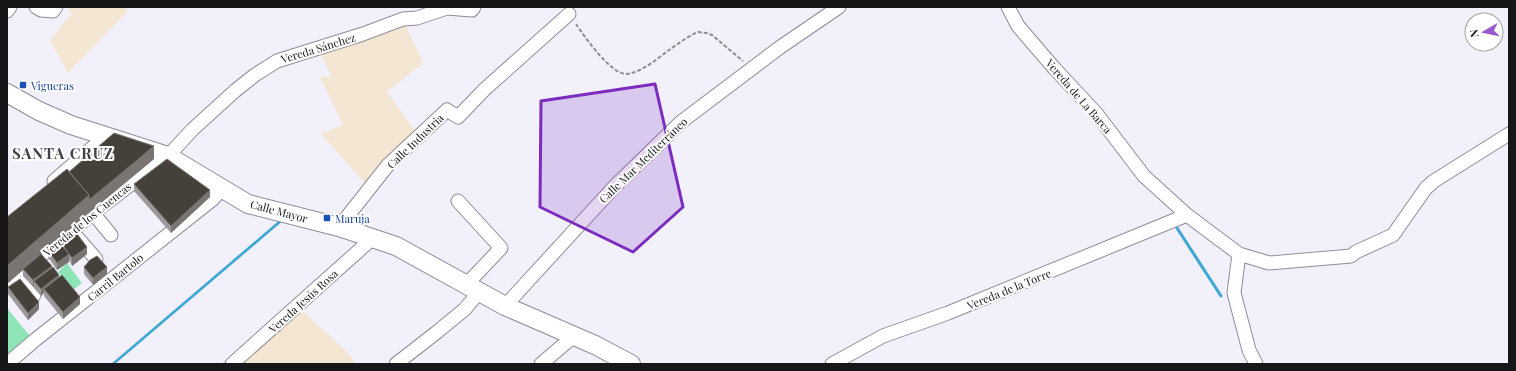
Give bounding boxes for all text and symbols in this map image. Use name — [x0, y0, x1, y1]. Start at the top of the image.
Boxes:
north arrow — [1464, 12, 1504, 52]
text: N — [1466, 28, 1482, 39]
street label: Vereda Sánchez — [278, 30, 357, 67]
street label: Vereda de La Barca — [1042, 55, 1116, 137]
place label: Vigueras — [30, 78, 74, 93]
marker: Vigueras — [18, 80, 28, 90]
street label: Calle Industria — [384, 110, 447, 172]
street label: Calle Mar Mediterráneo — [596, 114, 690, 206]
district label: SANTA CRUZ — [12, 143, 114, 163]
street label: Vereda de los Cuencas — [39, 179, 134, 260]
street label: Calle Mayor — [249, 196, 309, 226]
place label: Maruja — [335, 211, 370, 226]
marker: Maruja — [322, 213, 332, 223]
street label: Carril Bartolo — [84, 250, 146, 304]
street label: Vereda de la Torre — [964, 265, 1054, 313]
street label: Vereda Jesús Rosa — [265, 266, 341, 337]

